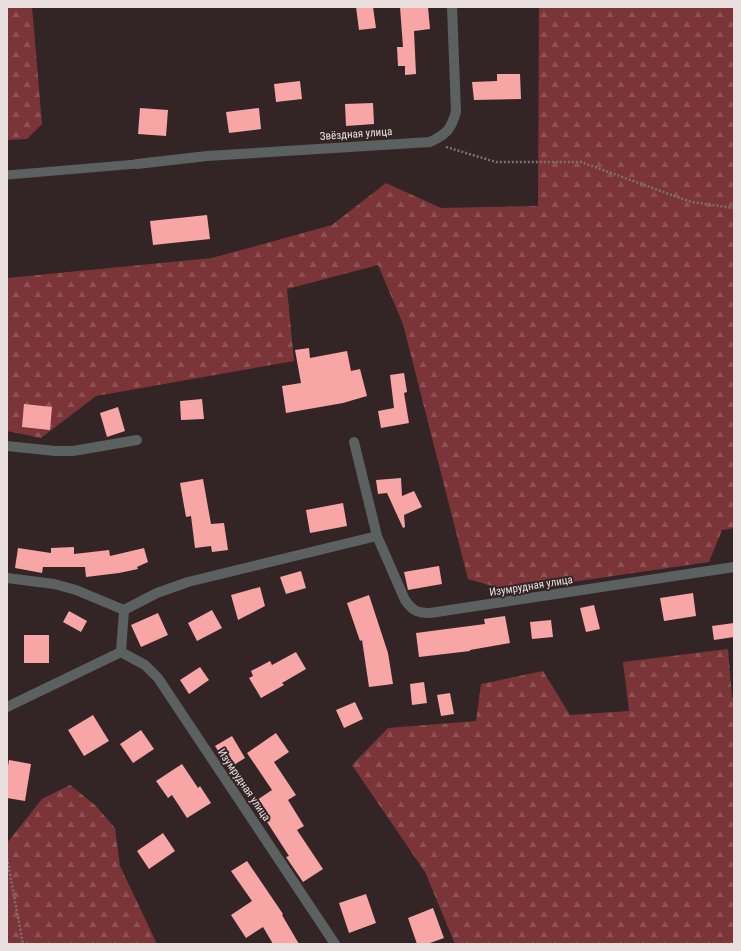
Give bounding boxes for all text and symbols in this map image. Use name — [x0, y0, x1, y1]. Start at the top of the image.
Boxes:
street label: Звёздная улица — [319, 125, 393, 143]
street label: Изумрудная улица — [488, 573, 574, 599]
street label: Изумрудная улица — [215, 746, 273, 824]

